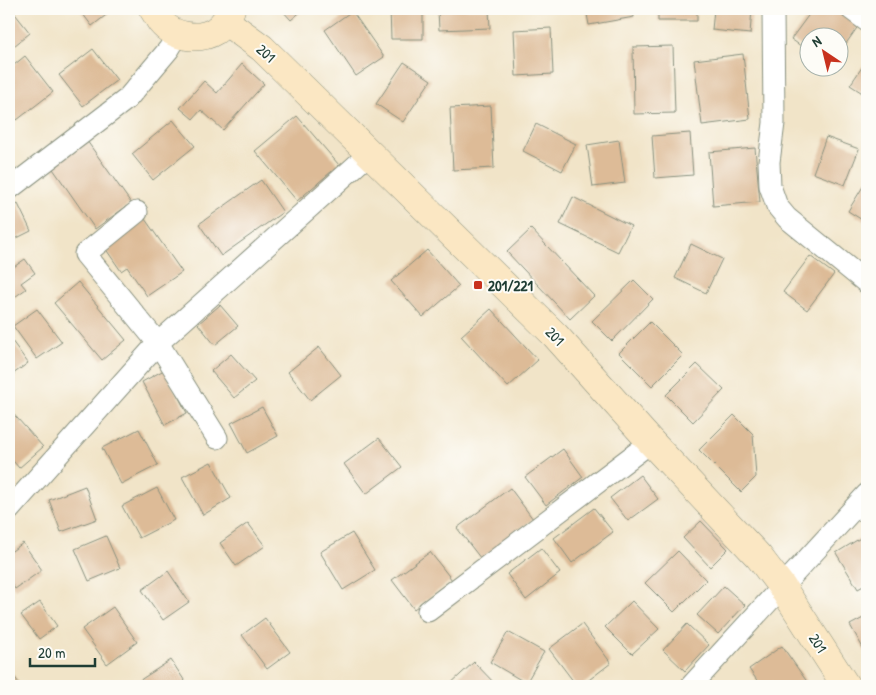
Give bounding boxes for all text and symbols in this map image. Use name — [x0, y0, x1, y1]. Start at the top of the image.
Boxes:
north arrow — [798, 28, 848, 78]
text: N — [808, 31, 825, 51]
street label: 201 — [252, 39, 280, 67]
place label: 201/221 — [488, 275, 534, 296]
marker: 201/221 — [472, 279, 484, 291]
street label: 201 — [541, 322, 569, 350]
street label: 201 — [804, 629, 832, 657]
scale bar — [30, 635, 95, 667]
text: 20 m — [38, 642, 65, 663]

